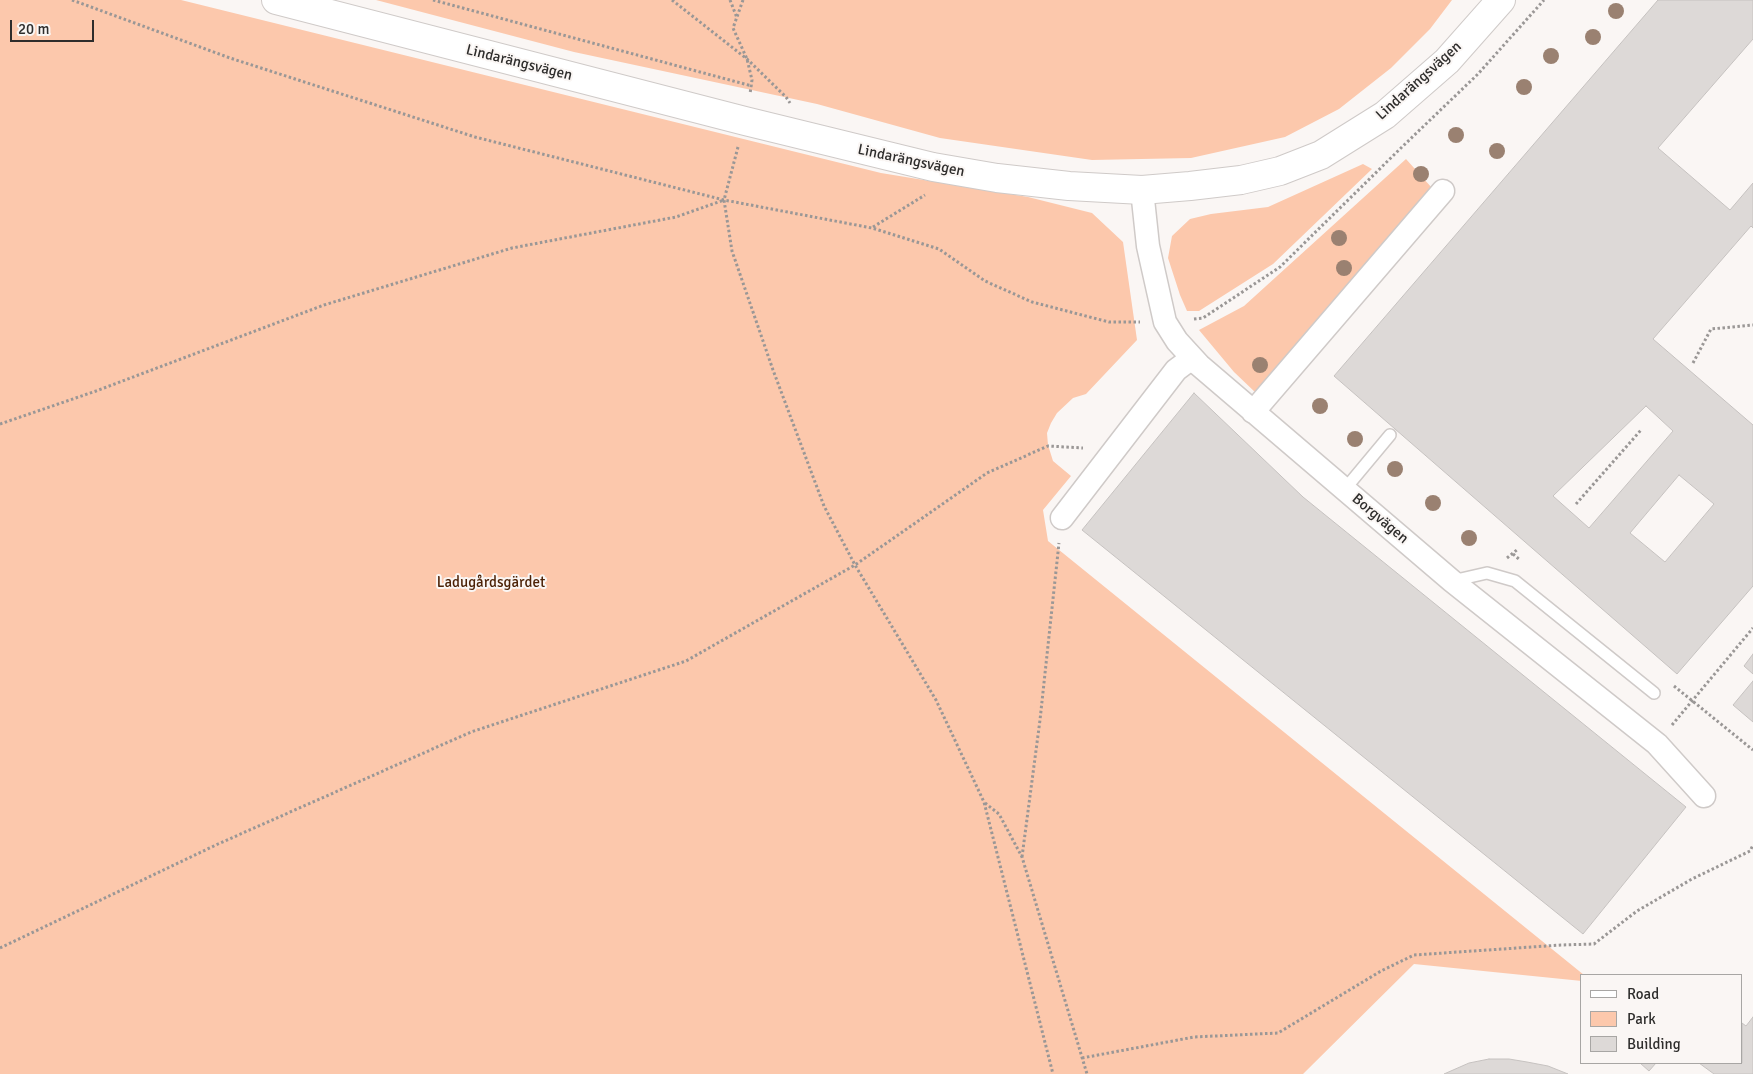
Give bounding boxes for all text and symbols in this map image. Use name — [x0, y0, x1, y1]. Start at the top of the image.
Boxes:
scale bar — [12, 10, 96, 42]
text: 20 m — [18, 20, 49, 38]
street label: Lindarängsvägen — [1372, 38, 1466, 124]
street label: Lindarängsvägen — [464, 41, 574, 85]
street label: Lindarängsvägen — [856, 141, 966, 181]
street label: Borgvägen — [1348, 490, 1412, 548]
park label: Ladugårdsgärdet — [437, 574, 545, 592]
legend — [1580, 974, 1743, 1064]
text: Road — [1627, 985, 1659, 1003]
text: Park — [1627, 1010, 1656, 1028]
text: Building — [1627, 1035, 1681, 1053]

